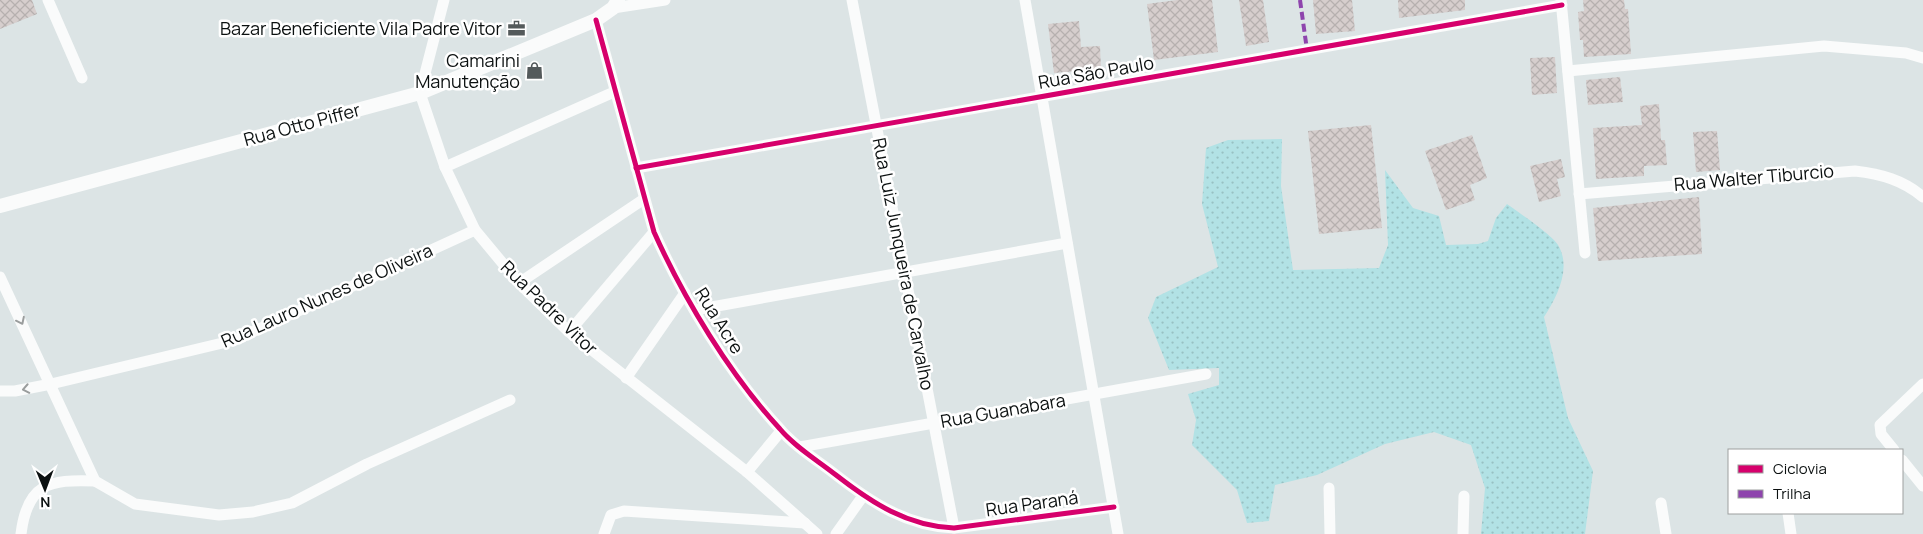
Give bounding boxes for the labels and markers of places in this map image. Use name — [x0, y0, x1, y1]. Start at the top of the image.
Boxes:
place label: Bazar Beneficiente Vila Padre Vitor — [220, 16, 503, 40]
office icon: Bazar Beneficiente Vila Padre Vitor — [506, 19, 526, 39]
place label: Camarini Manutenção — [415, 48, 520, 93]
shop icon: Camarini Manutenção — [524, 61, 544, 81]

